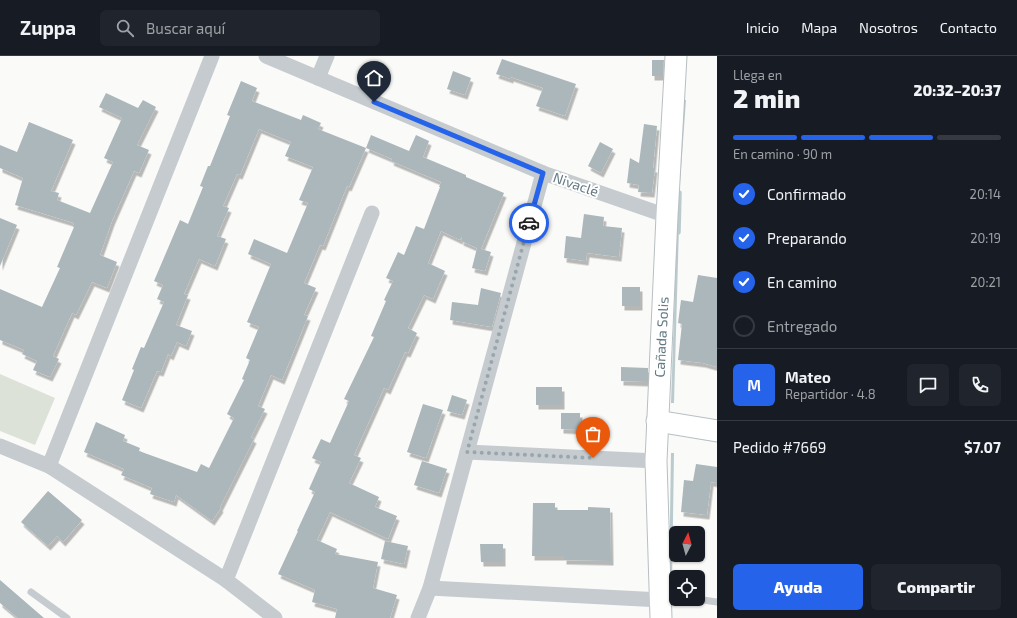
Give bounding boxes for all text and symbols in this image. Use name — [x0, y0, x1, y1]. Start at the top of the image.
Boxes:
search box — [100, 10, 380, 46]
text: Zuppa — [20, 16, 76, 39]
icon: search — [114, 17, 136, 39]
text: Buscar aquí — [146, 19, 225, 37]
text: Inicio — [746, 19, 779, 36]
text: Mapa — [801, 19, 837, 36]
text: Nosotros — [859, 19, 918, 36]
text: Contacto — [940, 19, 997, 36]
pin — [357, 61, 391, 102]
icon: home — [363, 67, 385, 89]
text: Llega en — [733, 67, 782, 83]
text: 20:32–20:37 — [914, 81, 1001, 99]
text: 2 min — [733, 82, 800, 113]
text: En camino · 90 m — [733, 146, 832, 162]
street label: Nivaclé — [551, 168, 601, 200]
icon: check — [733, 183, 755, 205]
text: Confirmado — [767, 185, 846, 203]
text: 20:14 — [970, 186, 1001, 202]
courier — [509, 203, 549, 243]
icon: car — [518, 212, 540, 234]
icon: check — [733, 227, 755, 249]
text: Preparando — [767, 229, 847, 247]
text: 20:19 — [970, 230, 1001, 246]
icon: check — [733, 271, 755, 293]
text: En camino — [767, 273, 837, 291]
text: 20:21 — [970, 274, 1001, 290]
street label: Cañada Solis — [650, 296, 672, 378]
text: Entregado — [767, 317, 837, 335]
button: chat — [907, 364, 949, 406]
button: phone — [959, 364, 1001, 406]
text: Mateo — [785, 368, 831, 386]
text: M — [747, 376, 761, 394]
text: Repartidor · 4.8 — [785, 386, 876, 402]
pin — [576, 417, 610, 458]
icon: bag — [582, 423, 604, 445]
text: Pedido #7669 — [733, 438, 826, 456]
text: $7.07 — [964, 438, 1001, 456]
north arrow — [669, 526, 705, 562]
map controls — [669, 526, 705, 606]
button: Ayuda — [733, 564, 863, 610]
button: Compartir — [871, 564, 1001, 610]
button: locate — [669, 570, 705, 606]

